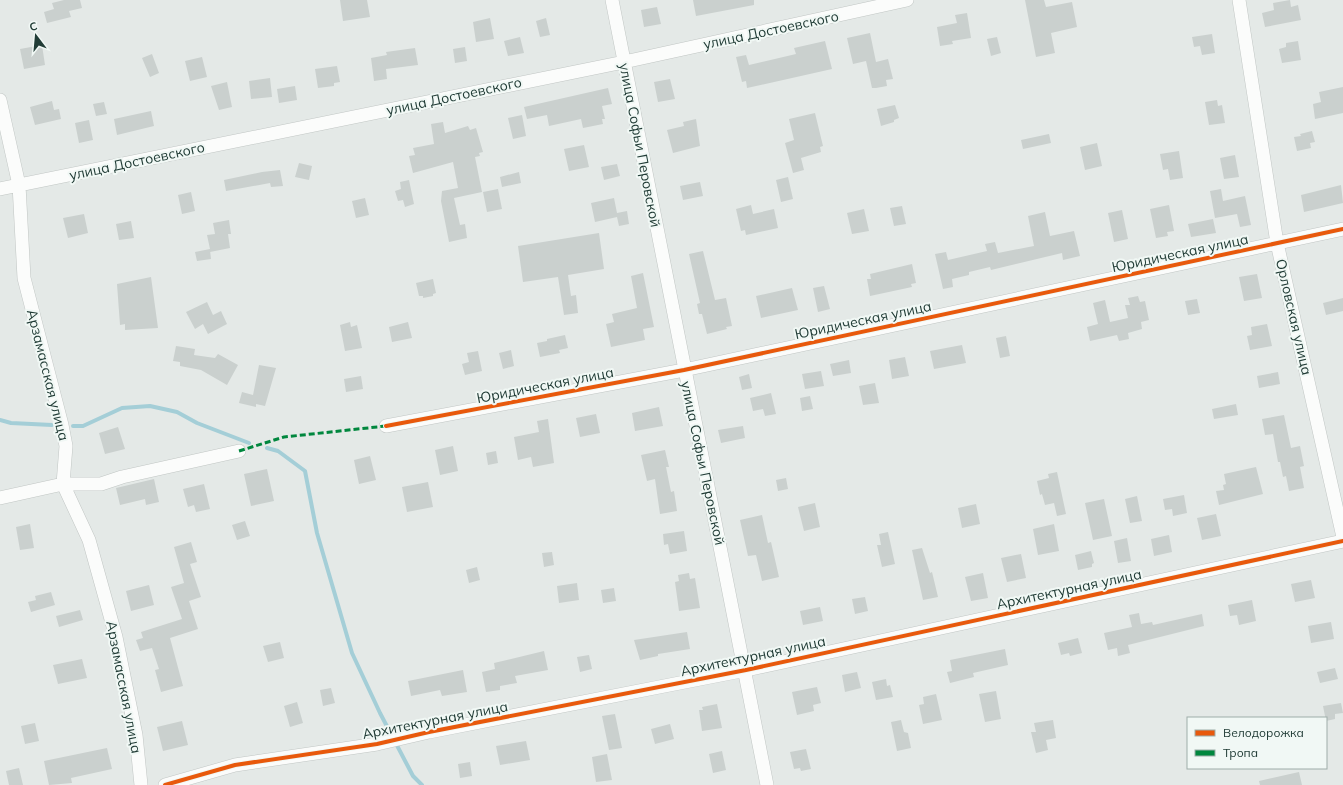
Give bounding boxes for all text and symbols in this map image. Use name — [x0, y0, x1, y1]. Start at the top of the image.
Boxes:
street label: улица Достоевского — [702, 7, 840, 53]
north arrow — [16, 16, 56, 56]
text: С — [28, 18, 39, 34]
street label: улица Софьи Перовской — [615, 61, 665, 229]
street label: улица Достоевского — [385, 73, 523, 119]
street label: улица Достоевского — [68, 138, 206, 184]
street label: Юридическая улица — [1110, 230, 1250, 276]
street label: Орловская улица — [1272, 257, 1316, 377]
street label: Юридическая улица — [793, 297, 933, 343]
street label: Арзамасская улица — [23, 307, 73, 443]
street label: Юридическая улица — [475, 363, 615, 407]
street label: улица Софьи Перовской — [677, 379, 729, 547]
street label: Архитектурная улица — [995, 565, 1143, 613]
street label: Арзамасская улица — [102, 619, 146, 755]
street label: Архитектурная улица — [679, 632, 827, 680]
street label: Архитектурная улица — [361, 697, 509, 743]
legend — [1187, 717, 1327, 769]
text: Велодорожка — [1223, 725, 1304, 740]
text: Тропа — [1223, 745, 1258, 760]

